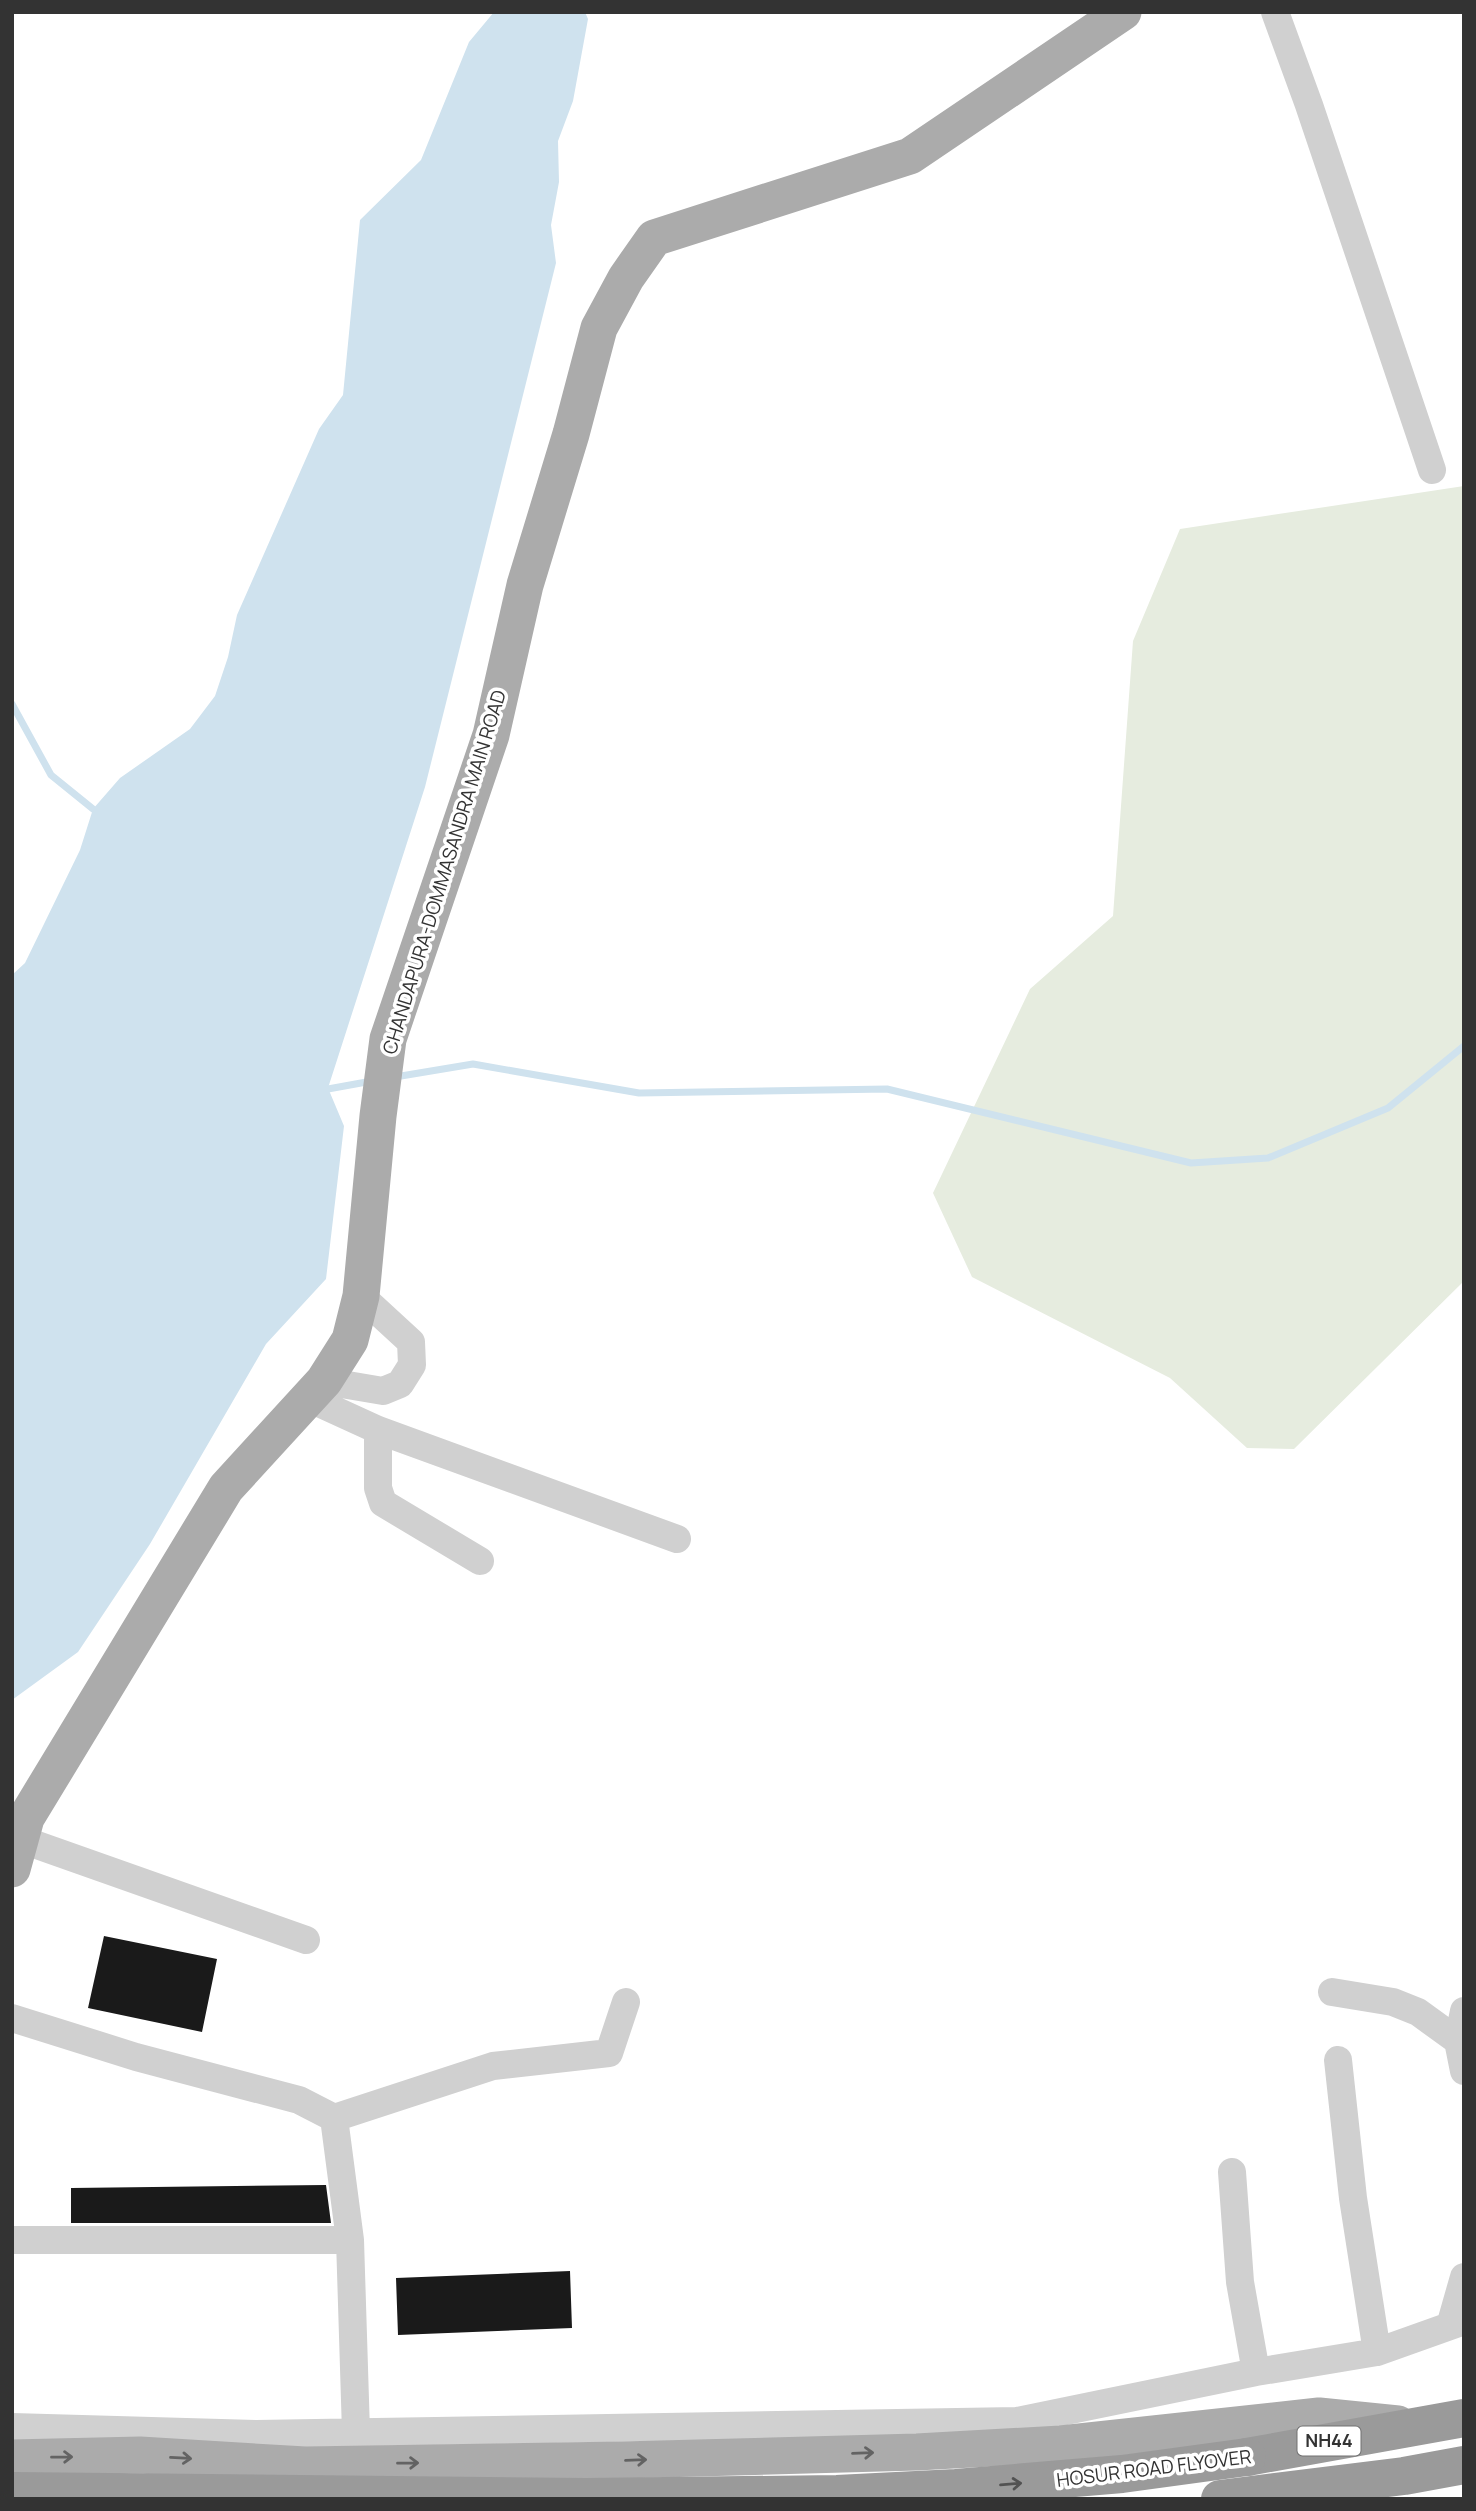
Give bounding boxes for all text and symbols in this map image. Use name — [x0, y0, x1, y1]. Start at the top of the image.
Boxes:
street label: CHANDAPURA-DOMMASANDRA MAIN ROAD — [376, 687, 512, 1057]
road number: NH44 — [1298, 2426, 1360, 2456]
street label: HOSUR ROAD FLYOVER — [1055, 2443, 1253, 2493]
one-way arrow — [851, 2447, 874, 2460]
one-way arrow — [51, 2450, 74, 2464]
one-way arrow — [169, 2452, 192, 2465]
one-way arrow — [624, 2453, 647, 2466]
one-way arrow — [396, 2456, 419, 2470]
one-way arrow — [999, 2477, 1022, 2490]

